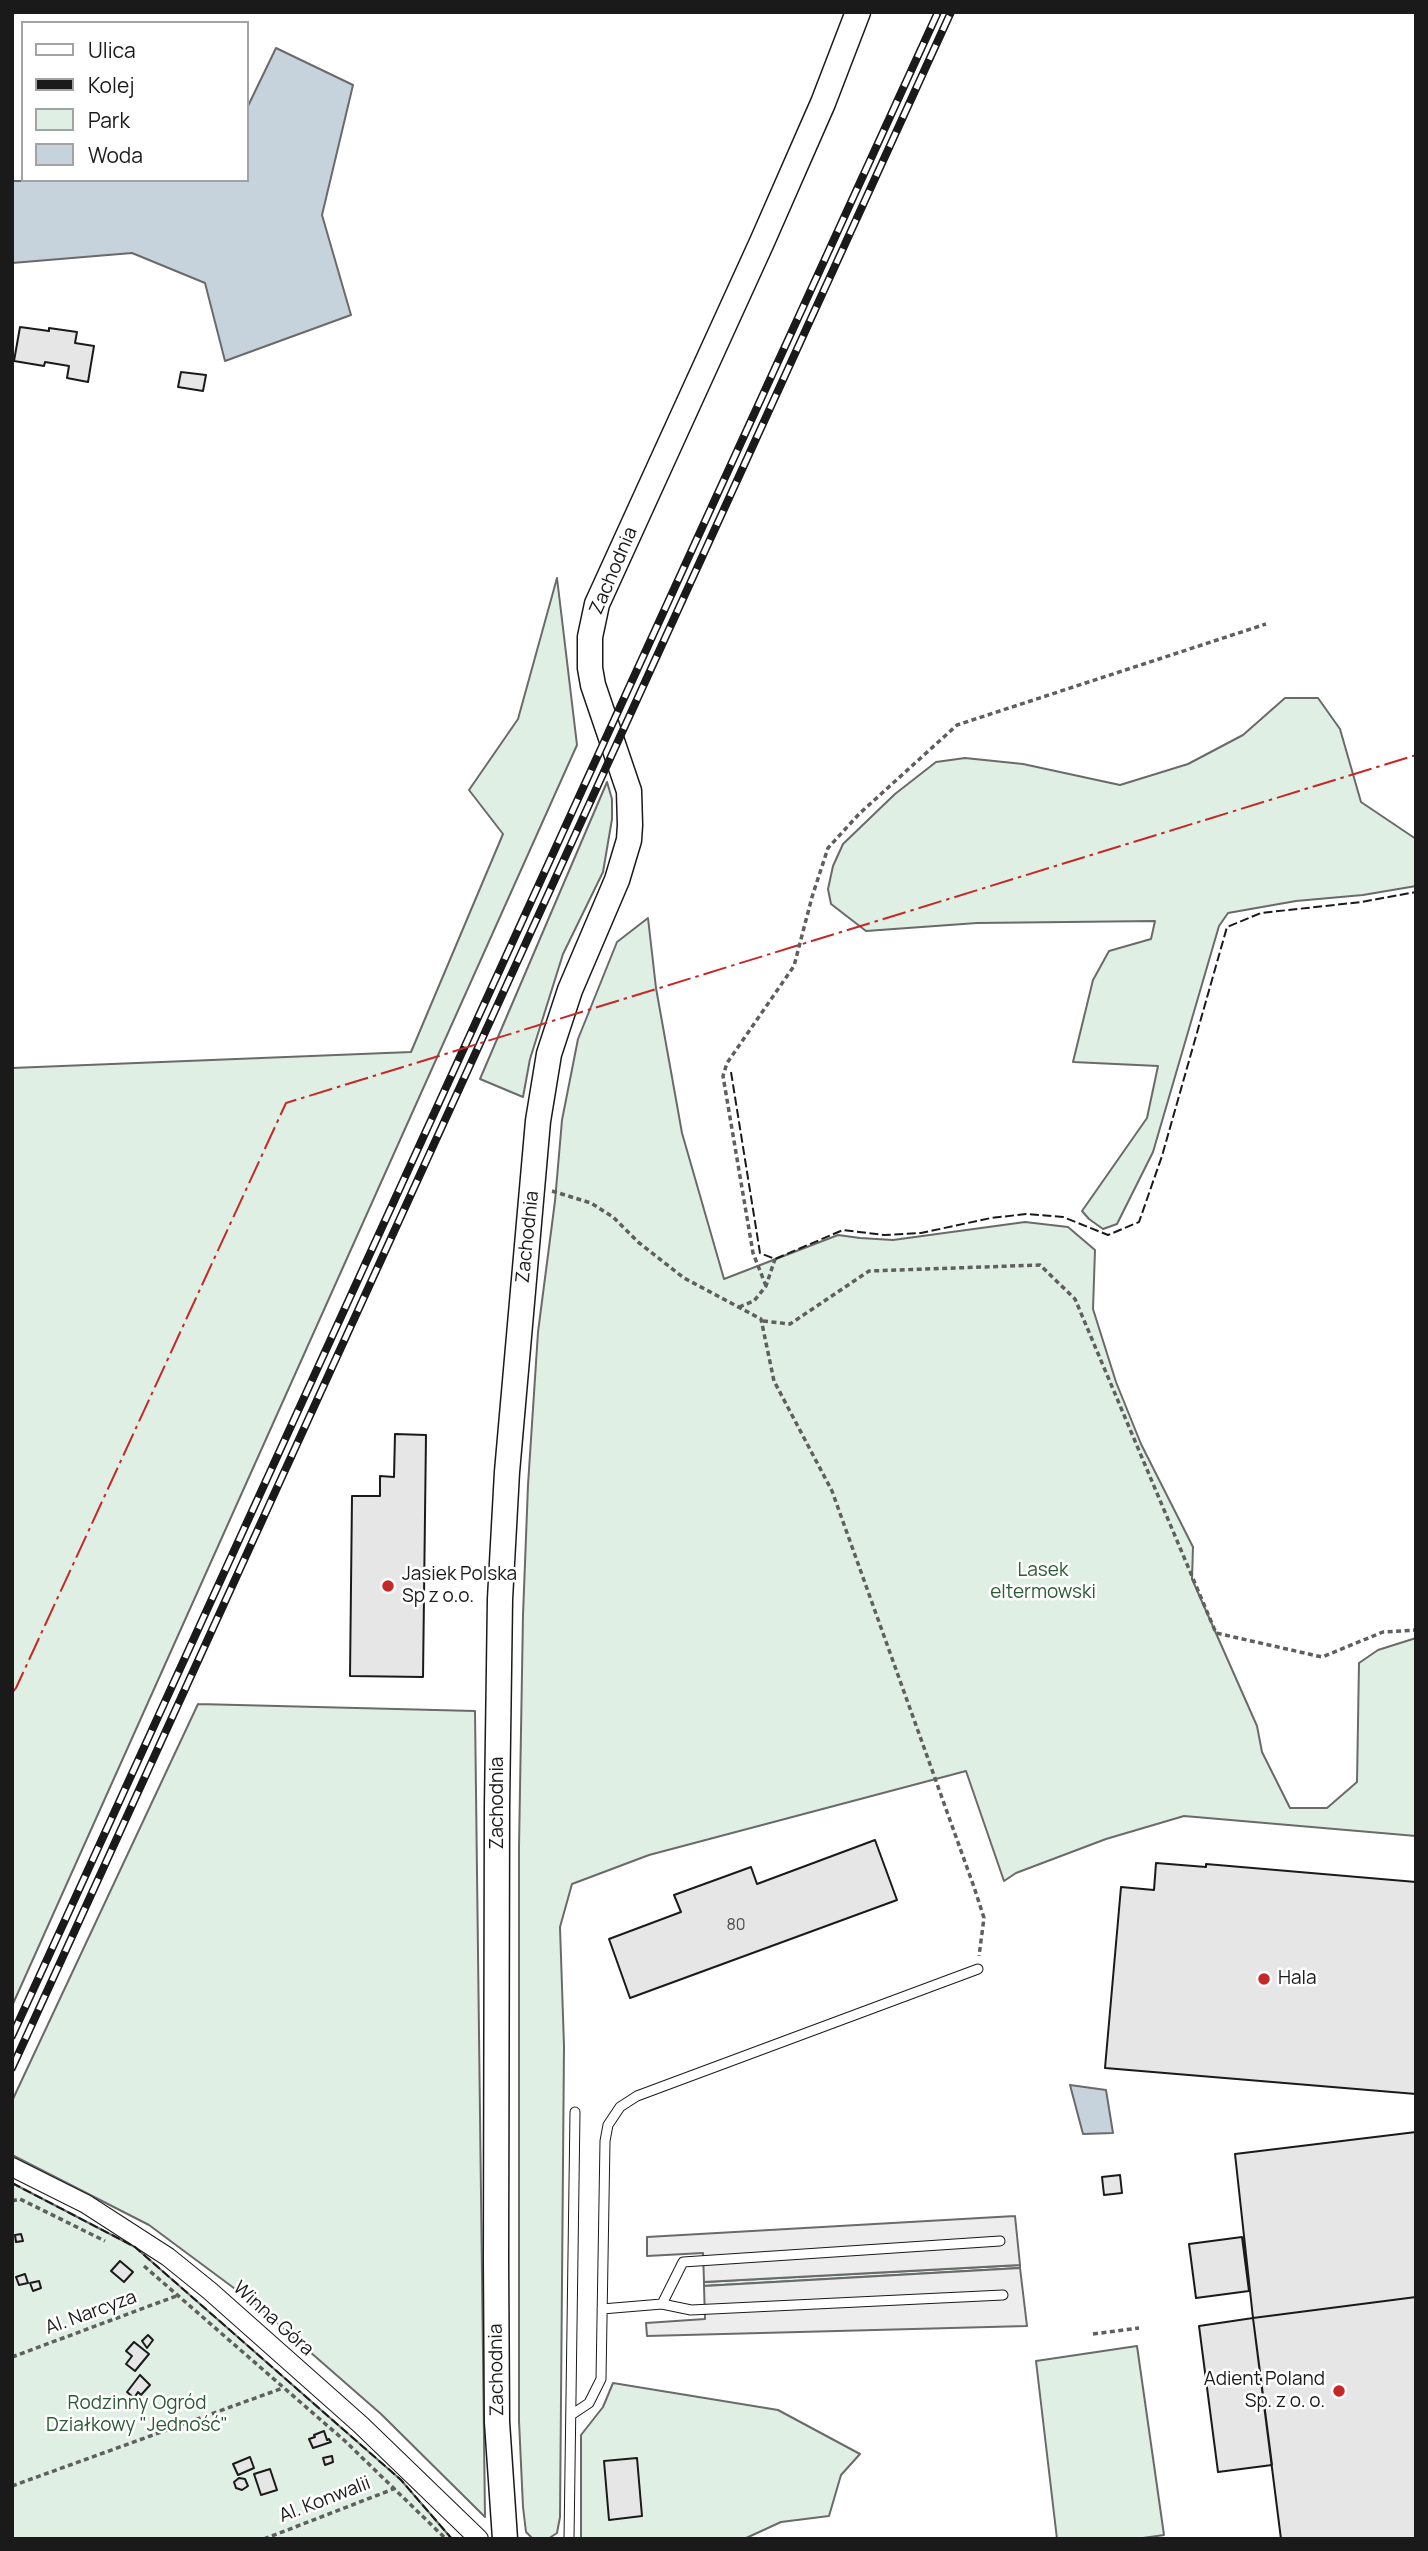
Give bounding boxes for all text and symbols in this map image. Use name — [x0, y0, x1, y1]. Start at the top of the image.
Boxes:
legend — [21, 21, 248, 182]
text: Ulica — [88, 36, 136, 64]
text: Kolej — [88, 71, 134, 99]
text: Park — [88, 106, 130, 134]
text: Woda — [88, 141, 143, 169]
street label: Zachodnia — [585, 524, 643, 618]
street label: Zachodnia — [512, 1190, 544, 1284]
park label: Lasek eltermowski — [990, 1560, 1096, 1604]
place label: Jasiek Polska Sp z o.o. — [402, 1564, 517, 1608]
marker: Jasiek Polska Sp z o.o. — [380, 1578, 396, 1594]
street label: Zachodnia — [487, 1757, 509, 1849]
house number: 80 — [726, 1916, 746, 1936]
place label: Hala — [1278, 1968, 1317, 1990]
marker: Hala — [1256, 1971, 1272, 1987]
street label: Winna Góra — [228, 2277, 318, 2361]
street label: Al. Narcyza — [42, 2286, 140, 2340]
street label: Zachodnia — [485, 2323, 509, 2417]
place label: Adient Poland Sp. z o. o. — [1204, 2369, 1325, 2413]
marker: Adient Poland Sp. z o. o. — [1331, 2383, 1347, 2399]
park label: Rodzinny Ogród Działkowy "Jedność" — [46, 2393, 228, 2437]
street label: Al. Konwalii — [276, 2472, 374, 2528]

